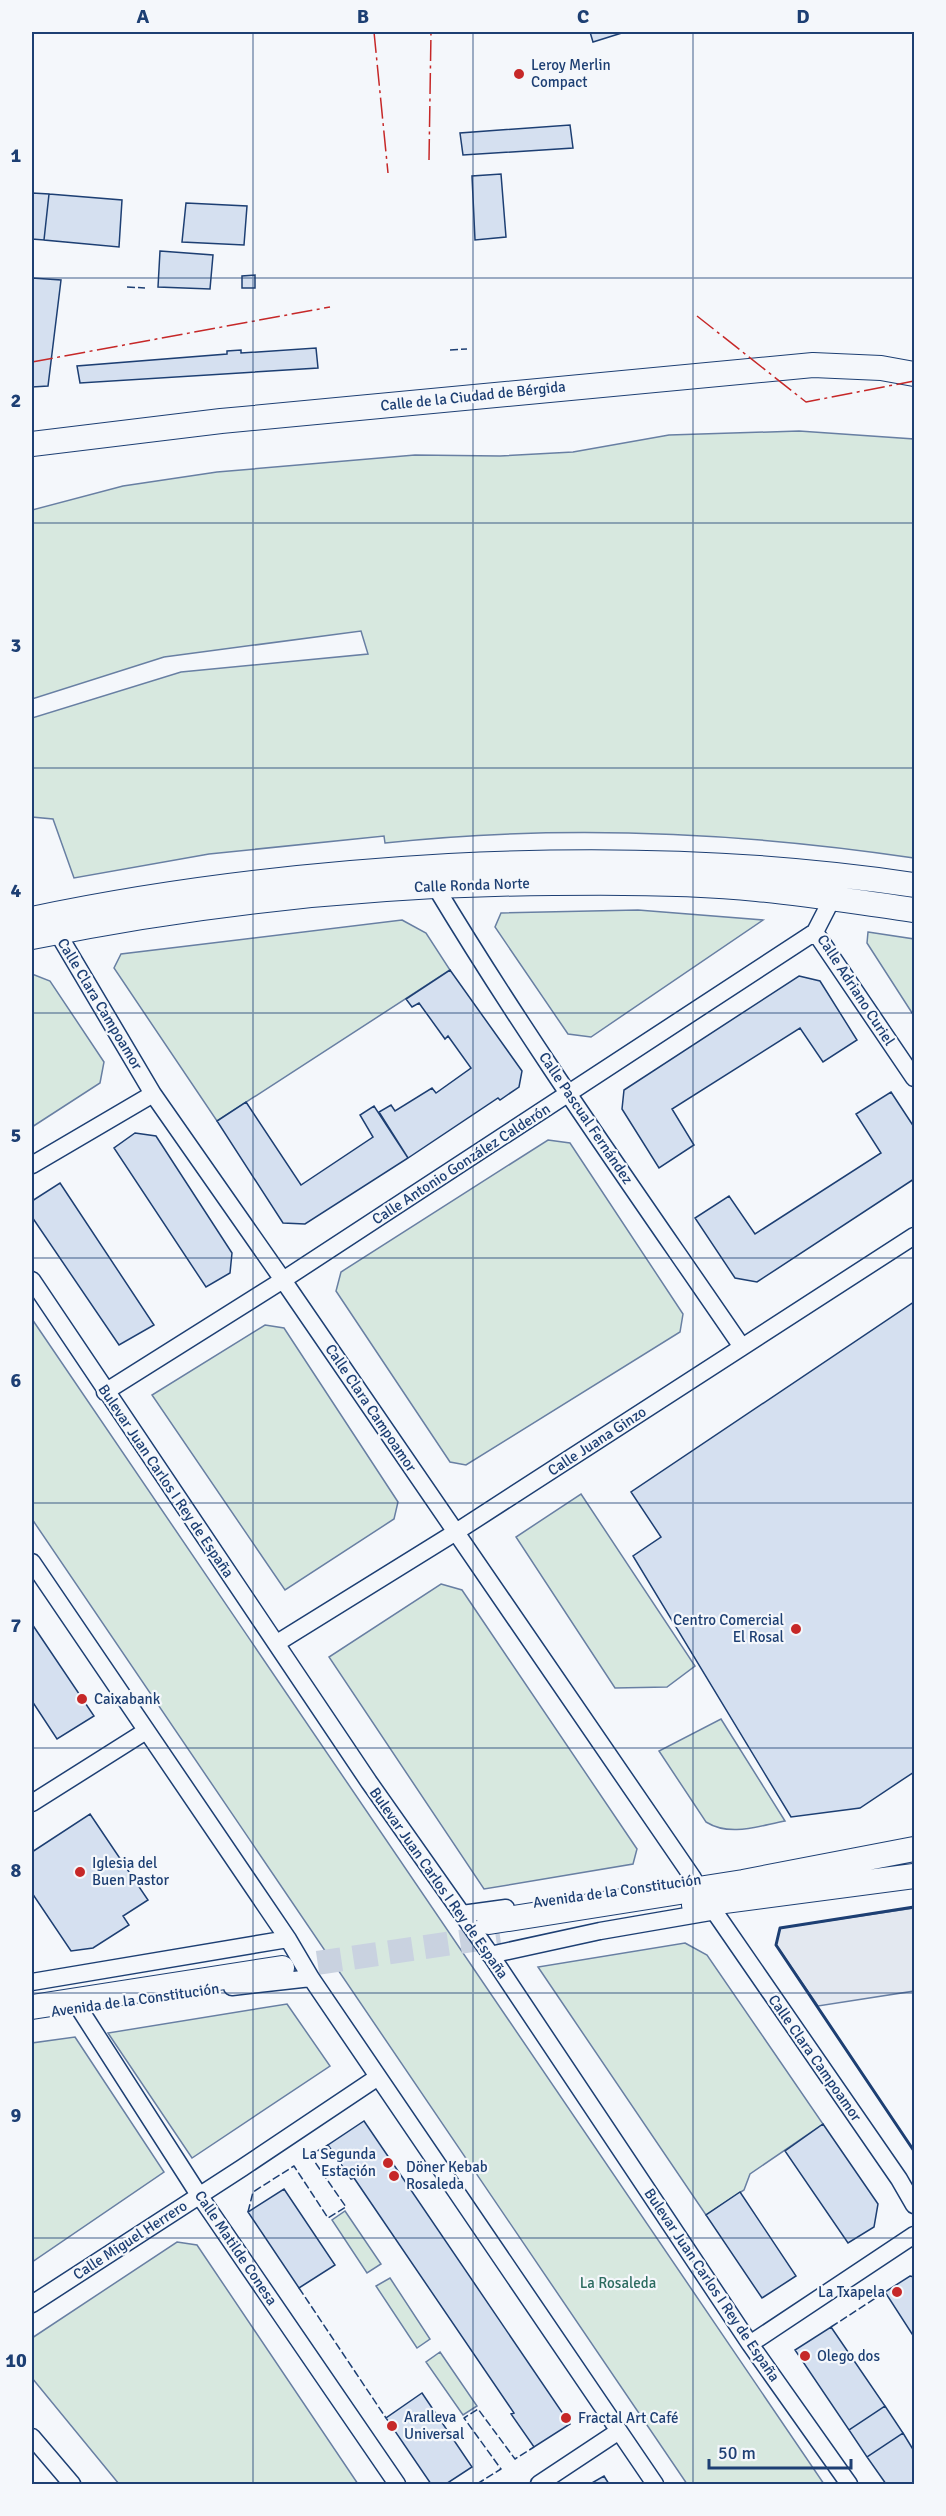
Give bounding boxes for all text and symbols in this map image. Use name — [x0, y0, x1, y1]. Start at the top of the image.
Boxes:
text: A — [137, 4, 150, 29]
text: B — [357, 4, 369, 29]
text: C — [577, 4, 589, 29]
text: D — [796, 4, 810, 29]
place label: Leroy Merlin Compact — [531, 56, 611, 91]
marker: Leroy Merlin Compact — [512, 67, 526, 81]
text: 1 — [11, 143, 22, 168]
street label: Calle de la Ciudad de Bérgida — [379, 377, 567, 415]
text: 2 — [11, 388, 21, 413]
text: 3 — [11, 633, 21, 658]
street label: Calle Ronda Norte — [414, 874, 530, 896]
text: 4 — [11, 878, 22, 903]
street label: Calle Adriano Curiel — [813, 931, 899, 1049]
street label: Calle Clara Campoamor — [54, 935, 147, 1074]
street label: Calle Pascual Fernández — [535, 1049, 637, 1188]
street label: Calle Antonio González Calderón — [369, 1100, 553, 1228]
text: 5 — [11, 1123, 21, 1148]
street label: Calle Clara Campoamor — [321, 1341, 421, 1476]
text: 6 — [11, 1368, 22, 1393]
street label: Bulevar Juan Carlos I Rey de España — [94, 1381, 238, 1581]
street label: Calle Juana Ginzo — [544, 1402, 650, 1480]
place label: Centro Comercial El Rosal — [673, 1611, 784, 1646]
text: 7 — [11, 1613, 22, 1638]
marker: Centro Comercial El Rosal — [789, 1622, 803, 1636]
place label: Caixabank — [94, 1690, 161, 1708]
marker: Caixabank — [75, 1692, 89, 1706]
street label: Bulevar Juan Carlos I Rey de España — [366, 1784, 512, 1982]
place label: Iglesia del Buen Pastor — [92, 1854, 169, 1889]
text: 8 — [11, 1858, 22, 1883]
marker: Iglesia del Buen Pastor — [73, 1865, 87, 1879]
street label: Avenida de la Constitución — [532, 1870, 702, 1912]
street label: Avenida de la Constitución — [50, 1979, 220, 2021]
street label: Calle Clara Campoamor — [764, 1991, 866, 2125]
text: 9 — [11, 2103, 22, 2128]
place label: La Segunda Estación — [302, 2145, 376, 2180]
marker: La Segunda Estación — [381, 2156, 395, 2170]
place label: Döner Kebab Rosaleda — [406, 2158, 488, 2193]
marker: Döner Kebab Rosaleda — [387, 2169, 401, 2183]
street label: Bulevar Juan Carlos I Rey de España — [640, 2185, 784, 2385]
street label: Calle Matilde Conesa — [191, 2187, 281, 2309]
street label: Calle Miguel Herrero — [70, 2196, 191, 2284]
park label: La Rosaleda — [580, 2274, 656, 2292]
place label: La Txapela — [818, 2283, 885, 2301]
marker: La Txapela — [890, 2285, 904, 2299]
place label: Olego dos — [817, 2347, 880, 2365]
text: 10 — [5, 2348, 27, 2373]
marker: Olego dos — [798, 2349, 812, 2363]
place label: Aralleva Universal — [404, 2408, 464, 2443]
place label: Fractal Art Café — [578, 2409, 679, 2427]
marker: Fractal Art Café — [559, 2411, 573, 2425]
marker: Aralleva Universal — [385, 2419, 399, 2433]
scale bar — [709, 2432, 852, 2470]
text: 50 m — [718, 2442, 756, 2464]

